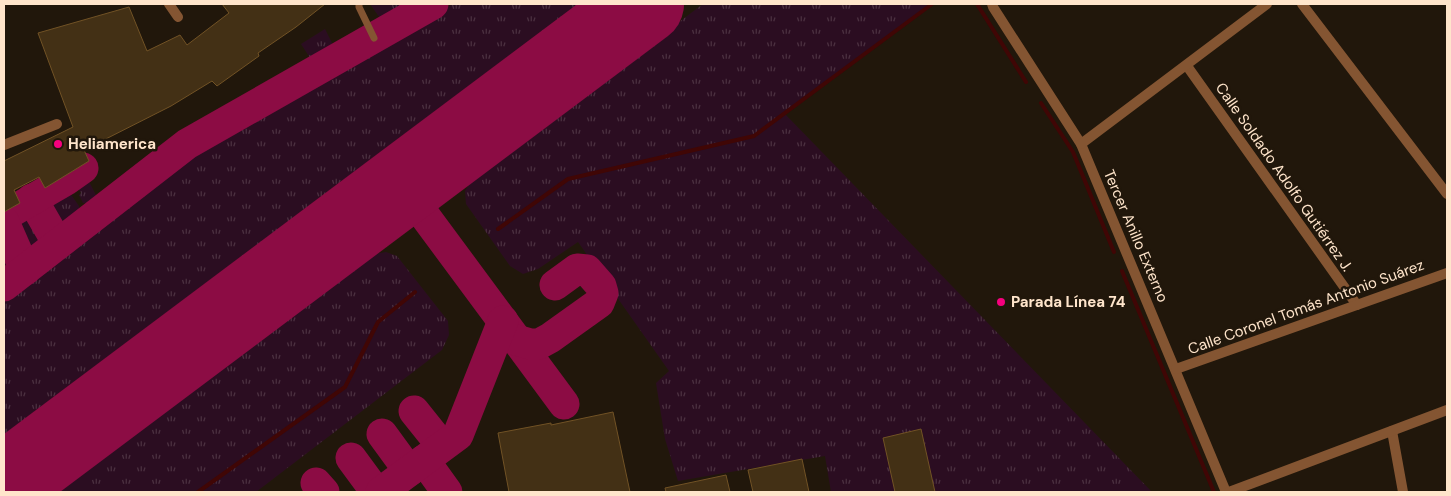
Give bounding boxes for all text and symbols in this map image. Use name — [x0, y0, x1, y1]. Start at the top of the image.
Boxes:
street label: Calle Soldado Adolfo Gutiérrez J. — [1211, 79, 1357, 275]
place label: Heliamerica — [68, 134, 156, 154]
marker: Heliamerica — [52, 138, 64, 150]
street label: Tercer Anillo Externo — [1099, 167, 1173, 306]
street label: Calle Coronel Tomás Antonio Suárez — [1185, 255, 1427, 359]
place label: Parada Línea 74 — [1011, 292, 1126, 312]
marker: Parada Línea 74 — [995, 296, 1007, 308]

